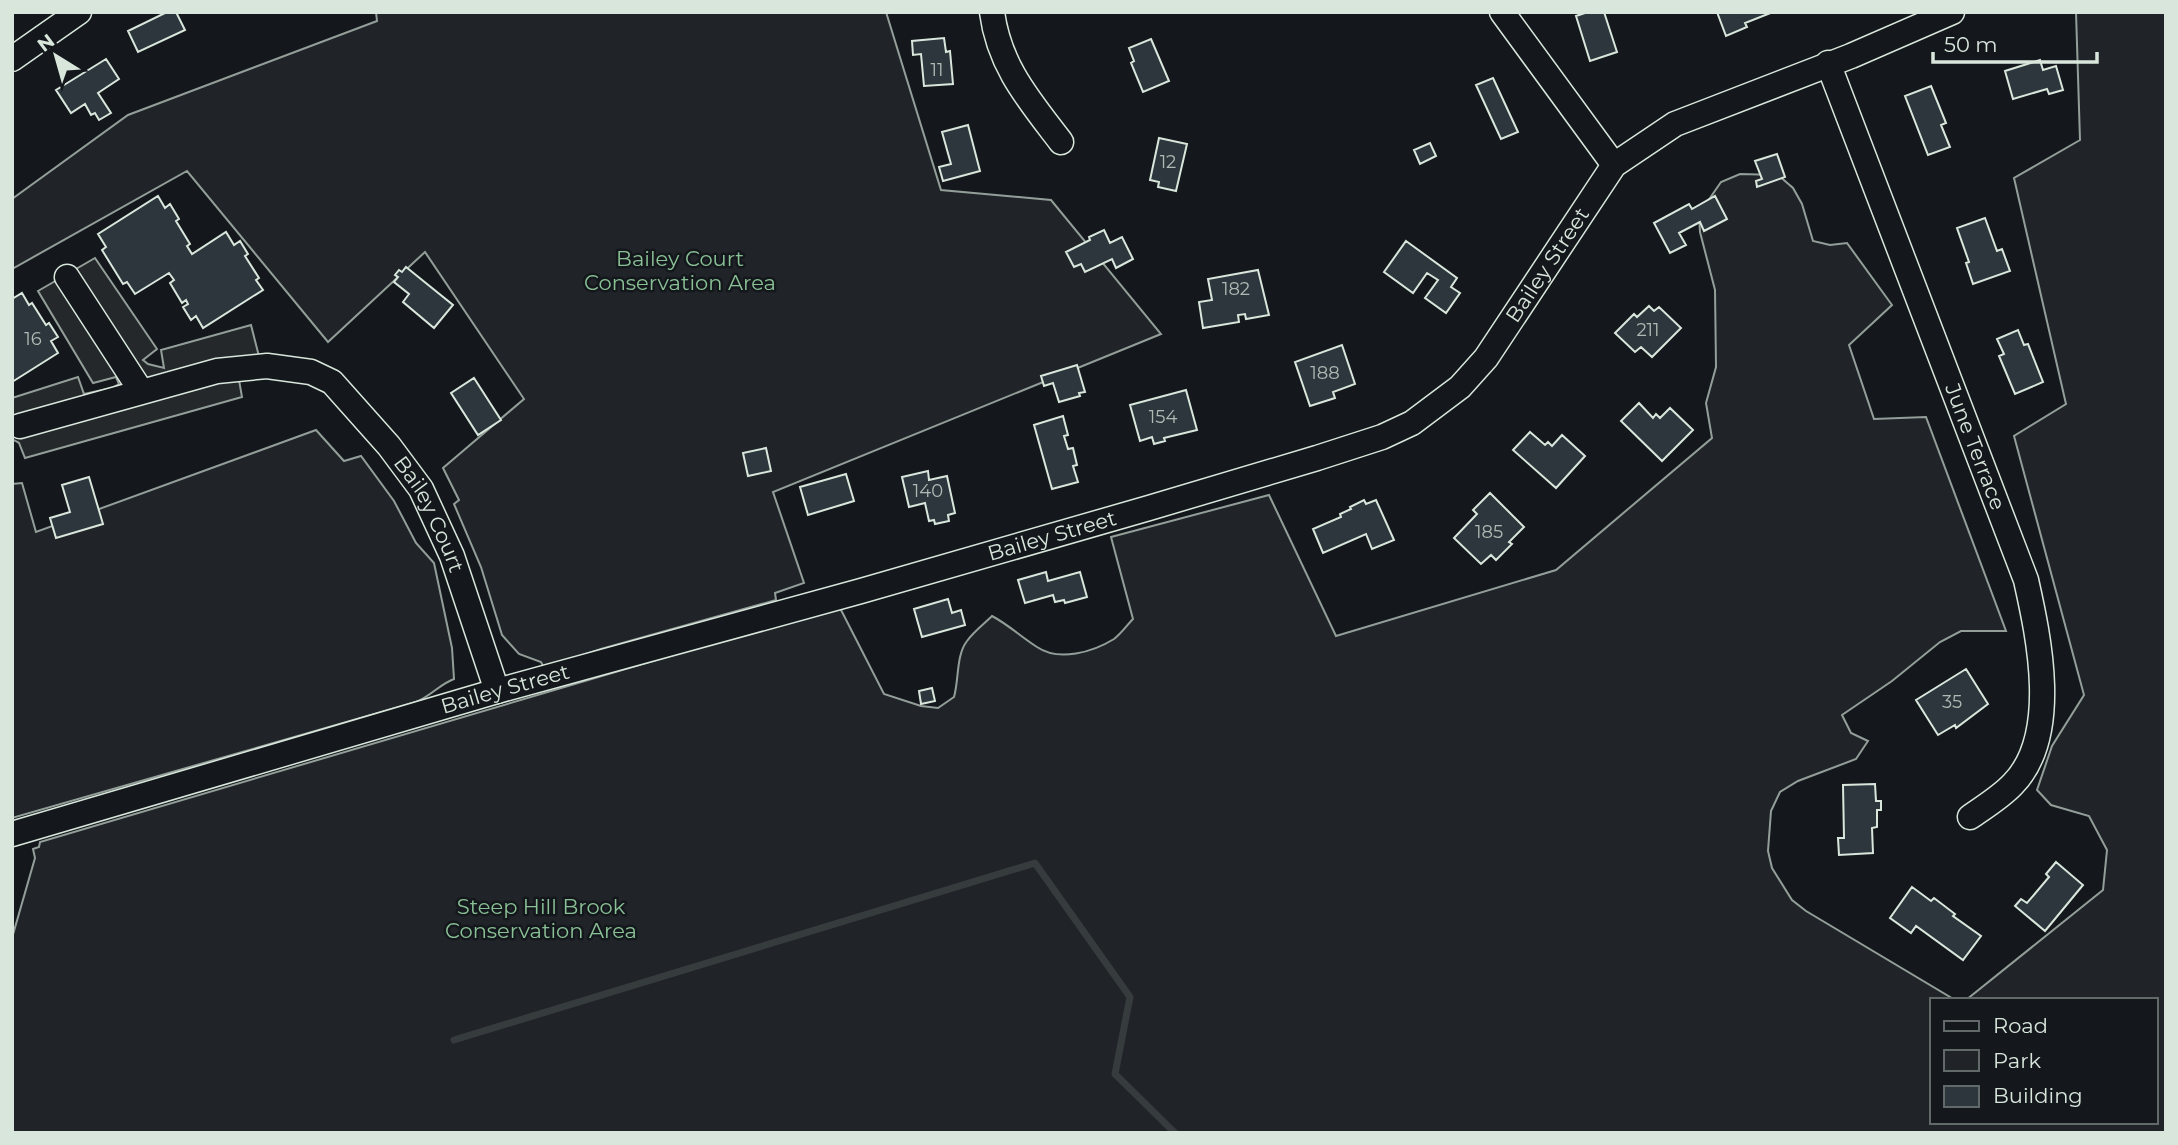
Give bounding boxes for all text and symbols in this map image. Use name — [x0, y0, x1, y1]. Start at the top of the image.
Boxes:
north arrow — [21, 21, 91, 91]
scale bar — [1933, 21, 2098, 65]
text: N — [33, 29, 59, 57]
text: 50 m — [1944, 32, 1998, 57]
house number: 11 — [931, 59, 944, 81]
house number: 12 — [1160, 151, 1176, 173]
street label: Bailey Street — [1500, 203, 1594, 327]
park label: Bailey Court Conservation Area — [584, 246, 776, 295]
house number: 182 — [1222, 278, 1250, 300]
house number: 211 — [1636, 319, 1660, 341]
house number: 16 — [24, 328, 42, 350]
house number: 188 — [1310, 362, 1340, 384]
street label: June Terrace — [1940, 379, 2011, 513]
house number: 154 — [1149, 406, 1177, 428]
street label: Bailey Court — [389, 451, 470, 575]
house number: 140 — [913, 480, 943, 502]
street label: Bailey Street — [985, 505, 1119, 566]
house number: 185 — [1475, 521, 1503, 543]
street label: Bailey Street — [438, 659, 572, 719]
house number: 35 — [1942, 691, 1962, 713]
park label: Steep Hill Brook Conservation Area — [445, 894, 637, 943]
legend — [1930, 998, 2157, 1124]
text: Road — [1993, 1013, 2048, 1038]
text: Park — [1993, 1048, 2041, 1073]
text: Building — [1993, 1083, 2083, 1108]

